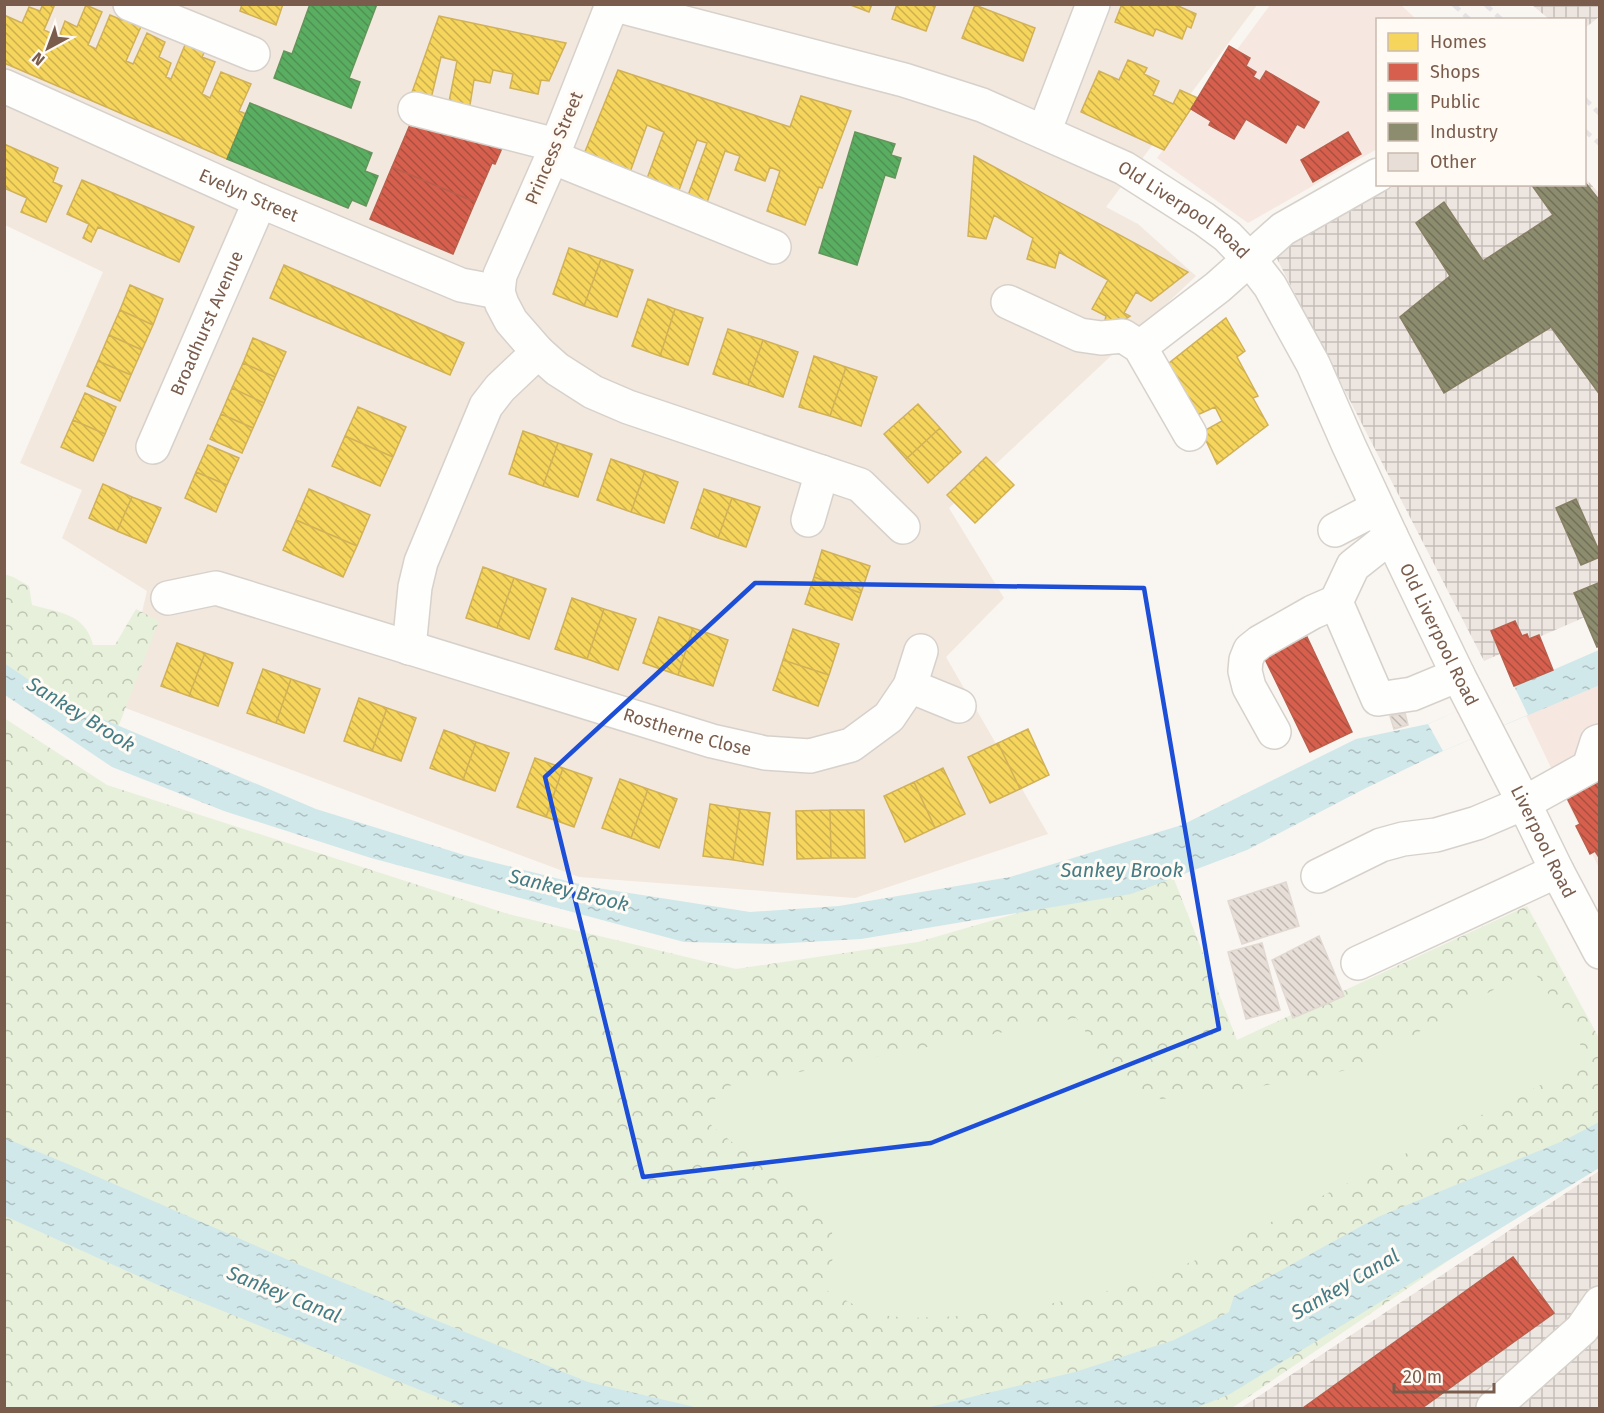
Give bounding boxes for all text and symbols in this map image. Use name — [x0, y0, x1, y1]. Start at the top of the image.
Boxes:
north arrow — [18, 18, 78, 78]
legend — [1376, 18, 1586, 186]
text: Homes — [1430, 31, 1486, 53]
text: N — [28, 48, 49, 70]
text: Shops — [1430, 61, 1480, 83]
street label: Princess Street — [520, 88, 588, 208]
text: Public — [1430, 91, 1480, 113]
text: Industry — [1430, 121, 1498, 143]
text: Other — [1430, 151, 1476, 173]
street label: Old Liverpool Road — [1114, 156, 1254, 264]
street label: Evelyn Street — [196, 164, 302, 227]
street label: Broadhurst Avenue — [166, 248, 248, 399]
street label: Old Liverpool Road — [1395, 560, 1483, 710]
water label: Sankey Brook — [22, 671, 140, 757]
street label: Rostherne Close — [621, 703, 754, 761]
street label: Liverpool Road — [1506, 782, 1580, 902]
water label: Sankey Brook — [1060, 858, 1184, 882]
water label: Sankey Brook — [506, 863, 632, 917]
water label: Sankey Canal — [1286, 1243, 1403, 1325]
water label: Sankey Canal — [223, 1260, 344, 1328]
scale bar — [1394, 1356, 1494, 1394]
text: 20 m — [1403, 1366, 1442, 1388]

